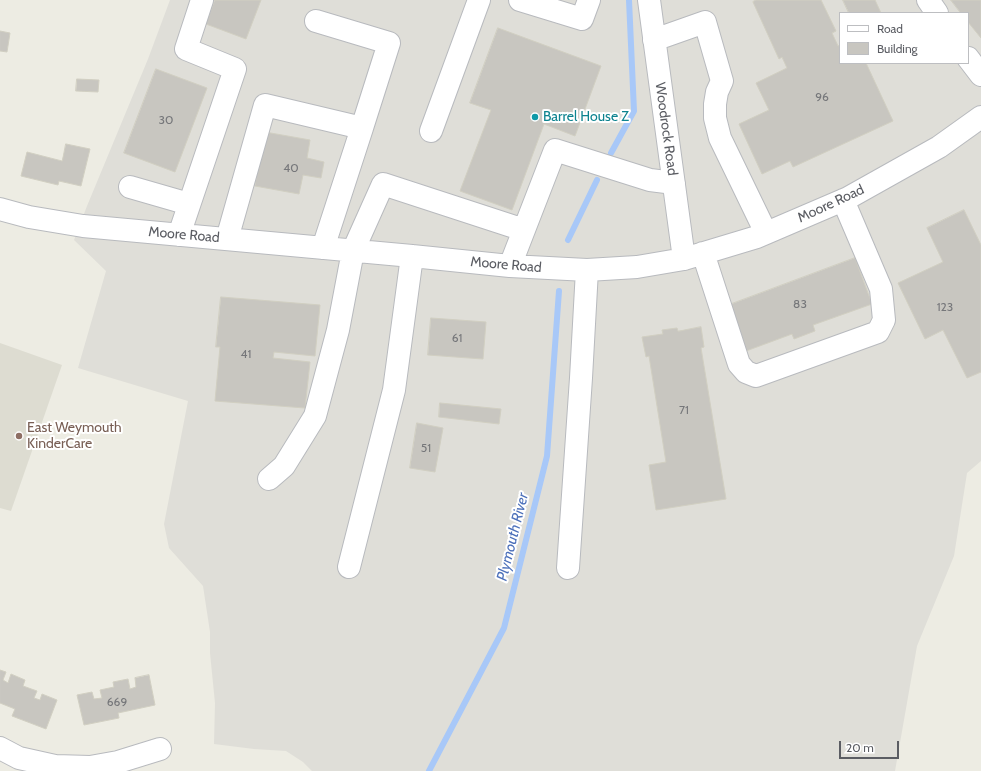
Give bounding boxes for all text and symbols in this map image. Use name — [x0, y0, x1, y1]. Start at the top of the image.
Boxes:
legend — [839, 12, 969, 64]
text: Road — [877, 21, 903, 36]
text: Building — [877, 41, 918, 56]
street label: Woodrock Road — [651, 81, 681, 177]
house number: 96 — [815, 90, 829, 104]
place label: Barrel House Z — [543, 109, 629, 125]
marker: Barrel House Z — [530, 112, 540, 122]
house number: 30 — [159, 113, 173, 127]
house number: 40 — [283, 161, 299, 175]
street label: Moore Road — [795, 181, 867, 227]
street label: Moore Road — [148, 224, 220, 246]
street label: Moore Road — [470, 254, 542, 276]
house number: 83 — [793, 297, 807, 311]
house number: 123 — [937, 300, 953, 314]
house number: 61 — [452, 331, 462, 345]
house number: 41 — [241, 347, 251, 361]
house number: 71 — [679, 403, 689, 417]
place label: East Weymouth KinderCare — [27, 420, 122, 452]
marker: East Weymouth KinderCare — [14, 431, 24, 441]
house number: 51 — [421, 441, 431, 455]
water label: Plymouth River — [493, 491, 533, 583]
house number: 669 — [107, 695, 127, 709]
scale bar — [841, 733, 901, 759]
text: 20 m — [846, 740, 874, 755]

